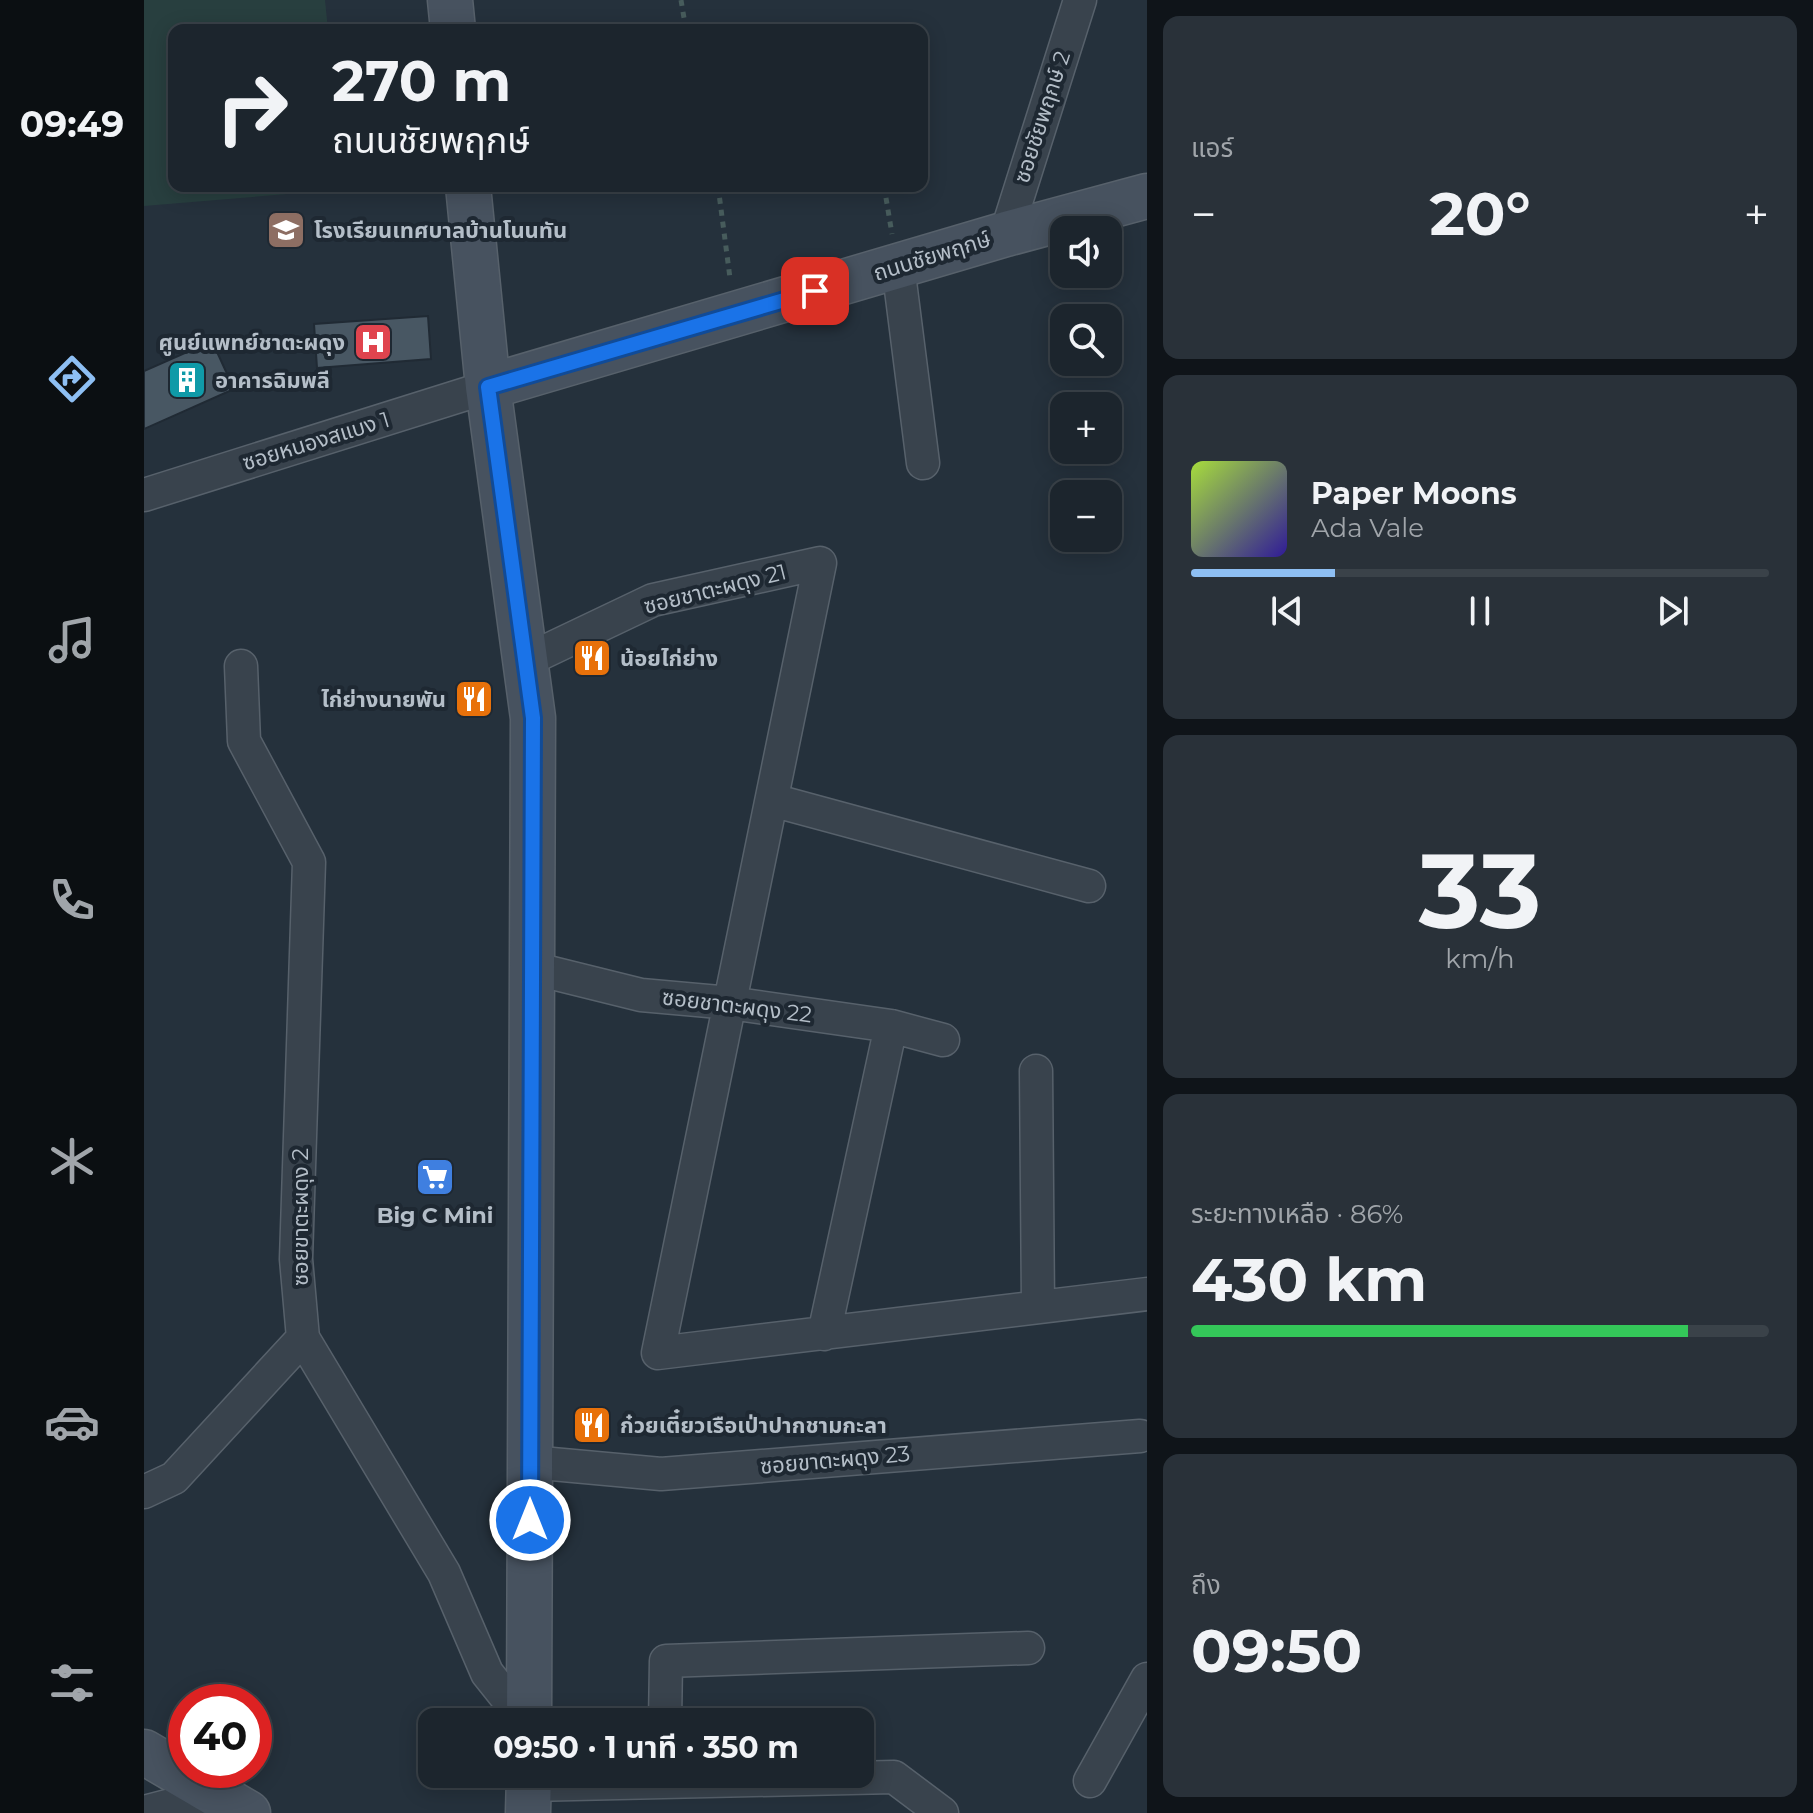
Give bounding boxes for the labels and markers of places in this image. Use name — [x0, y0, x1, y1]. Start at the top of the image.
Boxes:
school or university icon: โรงเรียนเทศบาลบ้านโนนทัน — [265, 209, 307, 251]
place label: โรงเรียนเทศบาลบ้านโนนทัน — [314, 217, 567, 244]
pin — [781, 257, 849, 325]
hospital icon: ศูนย์แพทย์ชาตะผดุง — [352, 321, 394, 363]
place label: ศูนย์แพทย์ชาตะผดุง — [158, 329, 345, 356]
building icon: อาคารฉิมพลี — [166, 359, 208, 401]
place label: อาคารฉิมพลี — [215, 367, 330, 394]
restaurant icon: น้อยไก่ย่าง — [571, 637, 613, 679]
place label: น้อยไก่ย่าง — [620, 645, 718, 672]
restaurant icon: ไก่ย่างนายพัน — [453, 678, 495, 720]
place label: ไก่ย่างนายพัน — [321, 686, 446, 713]
supermarket icon: Big C Mini — [414, 1156, 456, 1198]
place label: Big C Mini — [377, 1202, 493, 1229]
restaurant icon: ก๋วยเตี๋ยวเรือเป่าปากชามกะลา — [571, 1404, 613, 1446]
place label: ก๋วยเตี๋ยวเรือเป่าปากชามกะลา — [620, 1409, 887, 1439]

